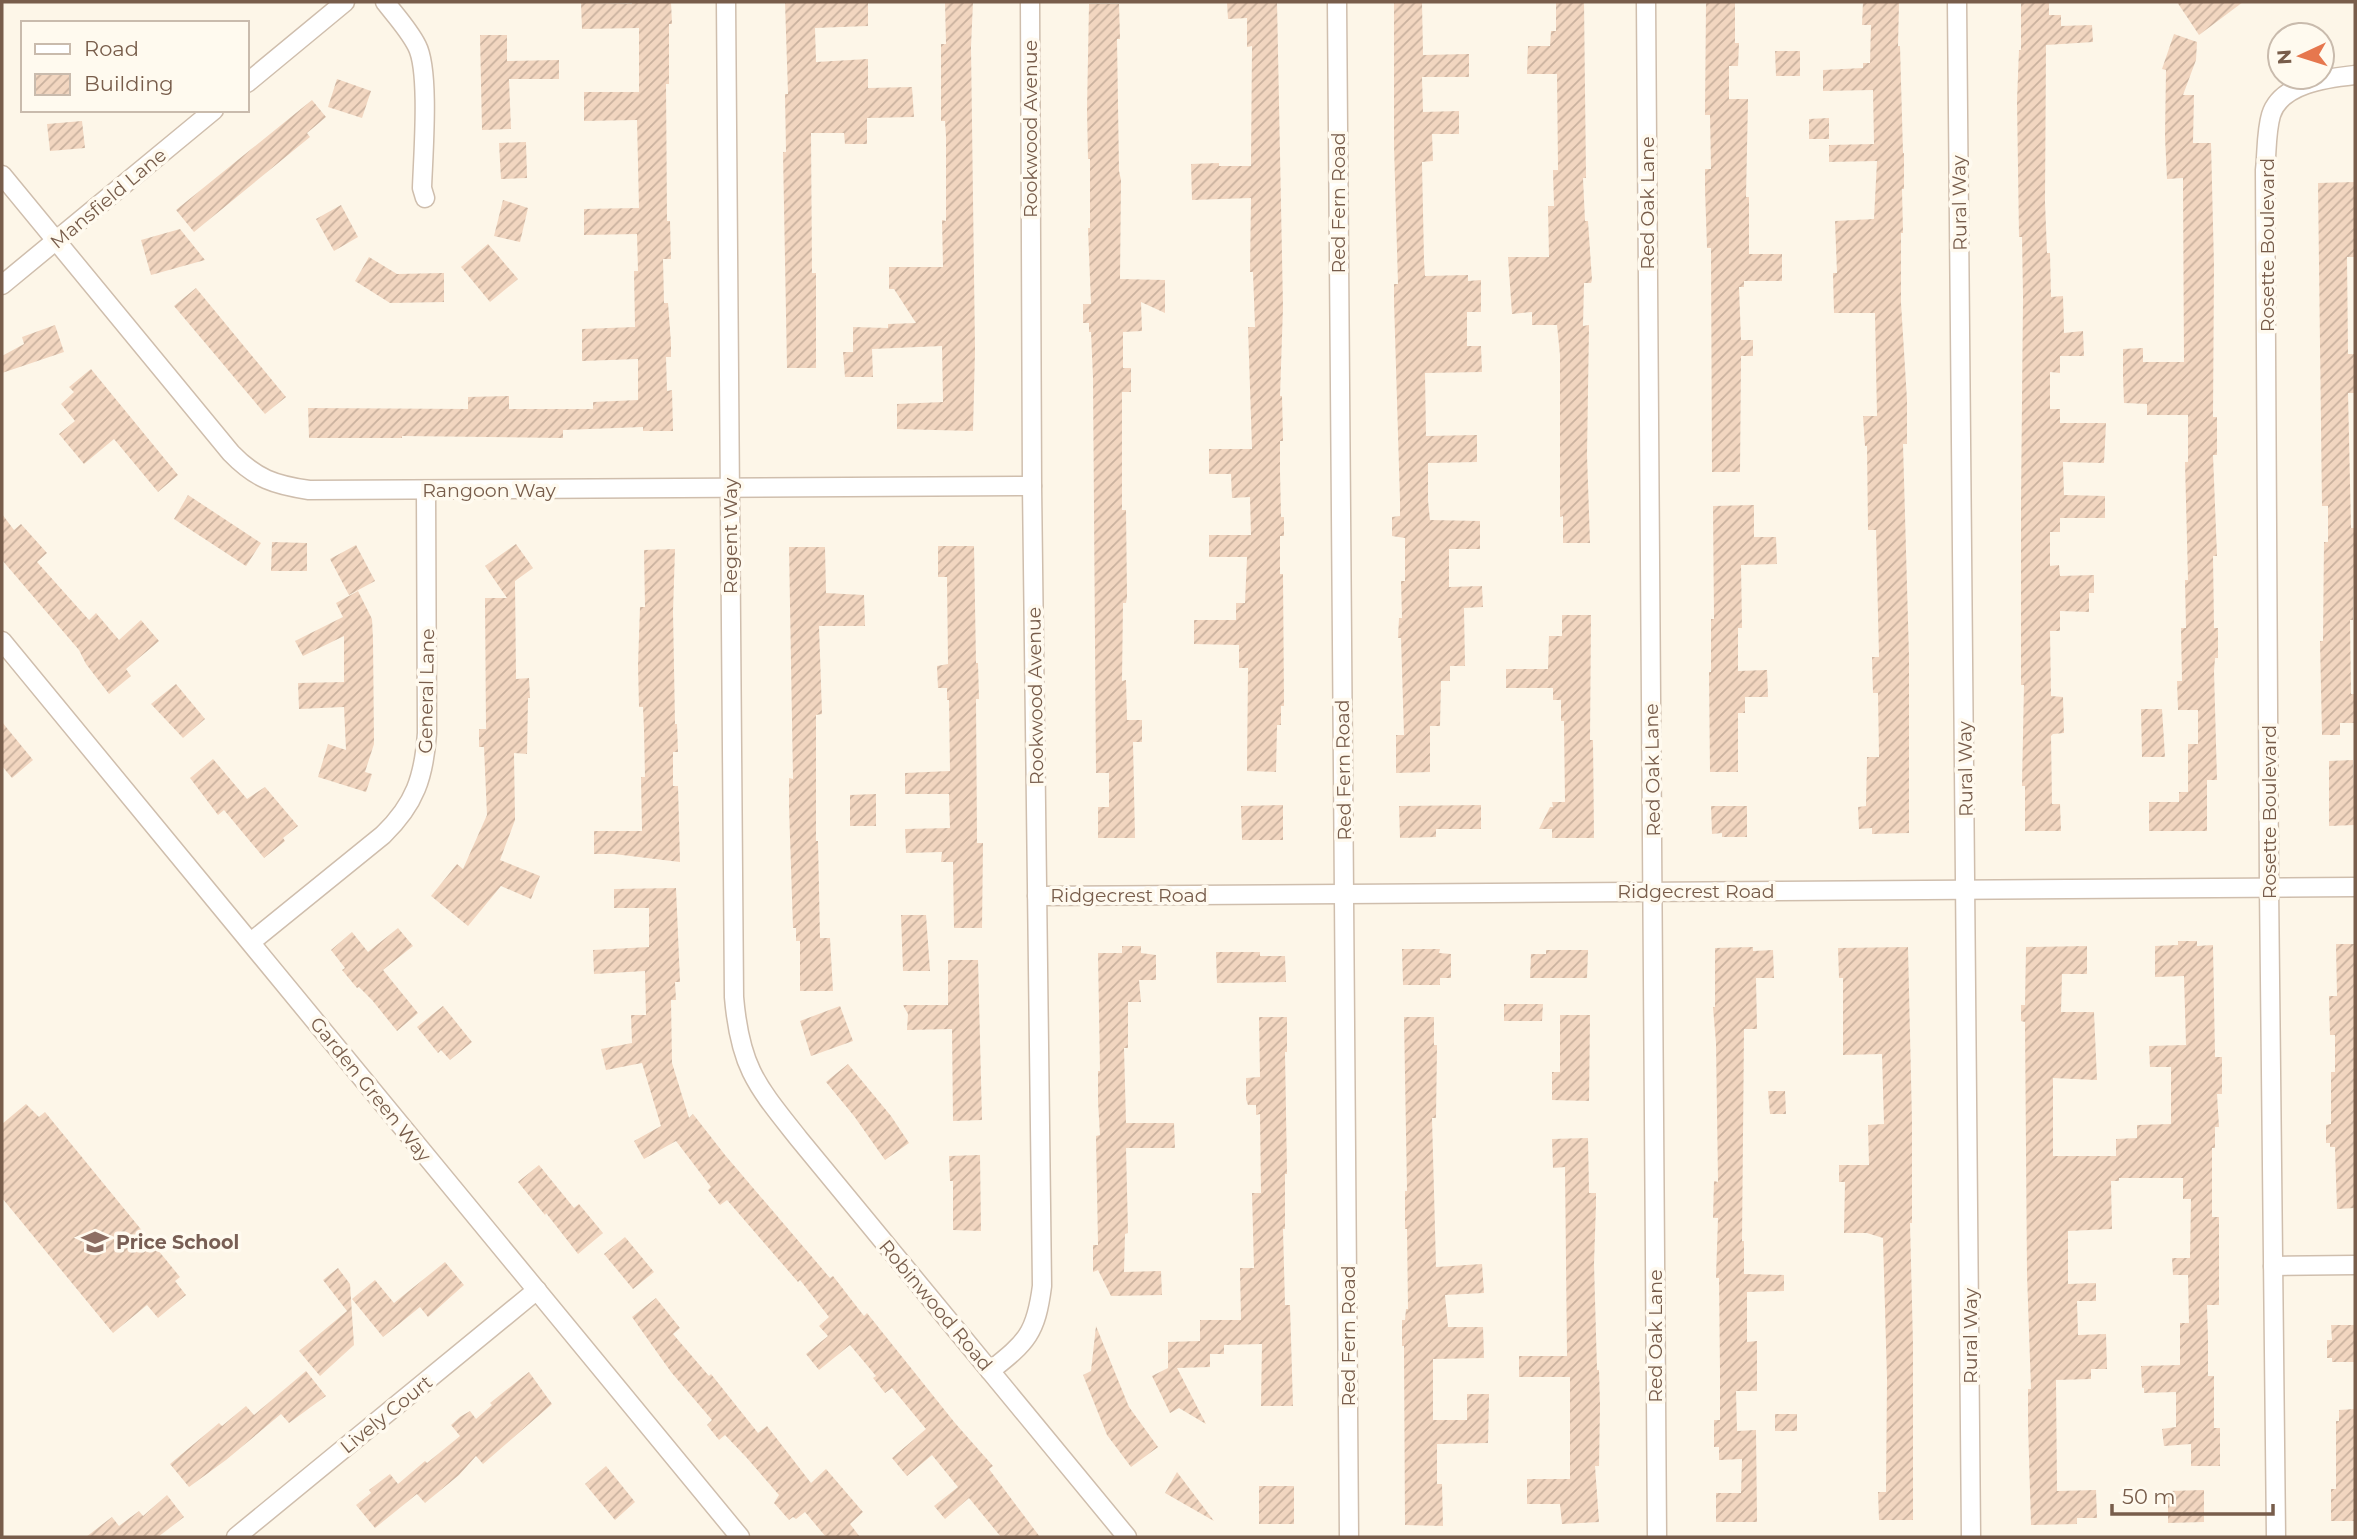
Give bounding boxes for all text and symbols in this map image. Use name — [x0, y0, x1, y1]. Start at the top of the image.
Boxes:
legend — [21, 21, 248, 112]
north arrow — [2266, 21, 2336, 91]
text: Road — [84, 36, 139, 61]
street label: Rookwood Avenue — [1019, 40, 1042, 218]
text: N — [2273, 49, 2297, 66]
text: Building — [84, 71, 174, 96]
street label: Red Fern Road — [1327, 132, 1350, 274]
street label: Red Oak Lane — [1636, 136, 1659, 270]
street label: Mansfield Lane — [46, 143, 171, 254]
street label: Rural Way — [1947, 154, 1972, 251]
street label: Rosette Boulevard — [2256, 158, 2279, 332]
street label: Regent Way — [719, 477, 742, 594]
street label: Rangoon Way — [422, 479, 556, 502]
street label: Rookwood Avenue — [1022, 607, 1049, 785]
street label: General Lane — [414, 628, 439, 754]
street label: Red Fern Road — [1331, 699, 1356, 841]
street label: Red Oak Lane — [1640, 703, 1665, 837]
street label: Rural Way — [1953, 720, 1978, 817]
street label: Rosette Boulevard — [2258, 725, 2281, 899]
street label: Ridgecrest Road — [1617, 880, 1775, 903]
street label: Ridgecrest Road — [1050, 884, 1208, 907]
street label: Garden Green Way — [305, 1012, 436, 1167]
school or university icon: Price School — [80, 1227, 110, 1257]
place label: Price School — [116, 1231, 239, 1254]
street label: Robinwood Road — [874, 1235, 997, 1376]
street label: Red Fern Road — [1337, 1265, 1360, 1407]
street label: Red Oak Lane — [1644, 1269, 1667, 1403]
street label: Rural Way — [1959, 1287, 1982, 1384]
street label: Lively Court — [336, 1370, 437, 1458]
scale bar — [2112, 1472, 2273, 1516]
text: 50 m — [2122, 1484, 2176, 1509]

